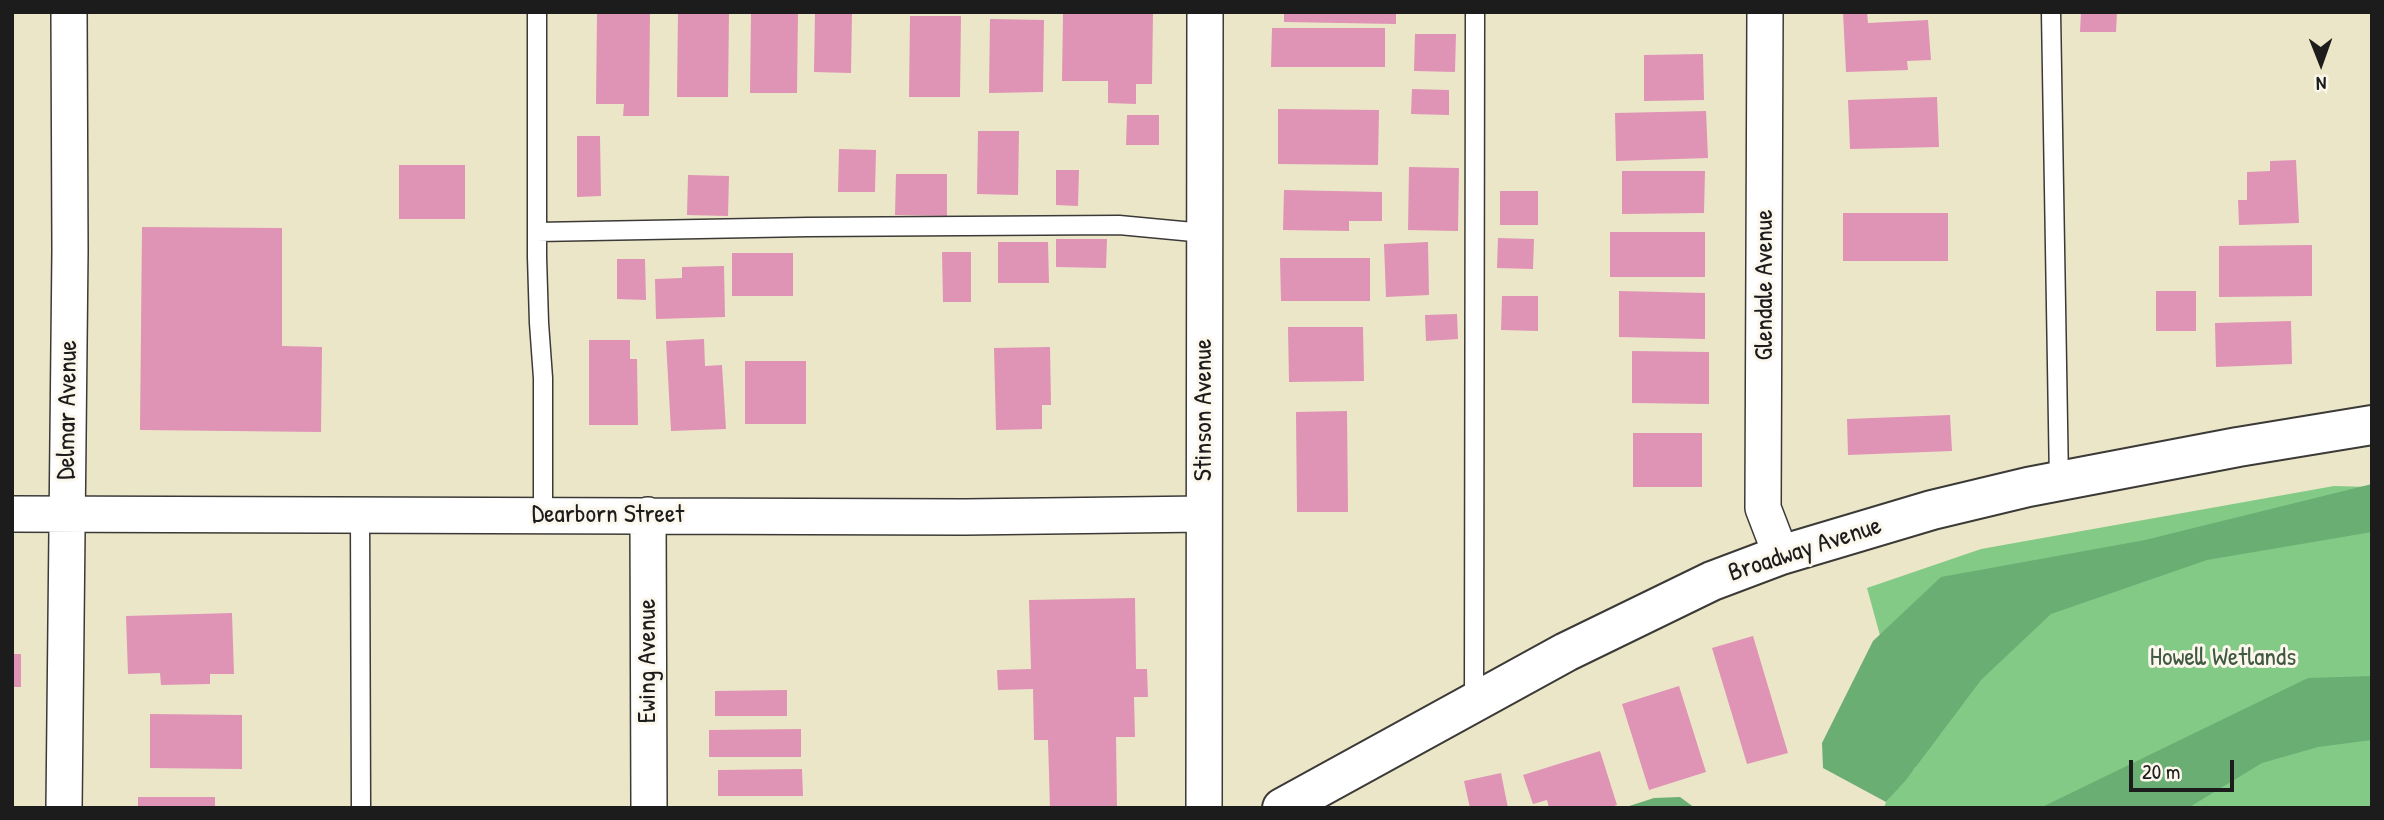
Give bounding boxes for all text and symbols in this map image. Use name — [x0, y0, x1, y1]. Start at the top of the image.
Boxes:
north arrow — [2286, 28, 2356, 98]
text: N — [2316, 71, 2327, 97]
street label: Glendale Avenue — [1749, 209, 1781, 361]
street label: Stinson Avenue — [1188, 339, 1220, 481]
street label: Delmar Avenue — [51, 340, 85, 480]
street label: Dearborn Street — [532, 499, 684, 531]
street label: Broadway Avenue — [1725, 511, 1885, 589]
street label: Ewing Avenue — [632, 599, 664, 723]
park label: Howell Wetlands — [2150, 642, 2296, 674]
scale bar — [2132, 746, 2237, 790]
text: 20 m — [2142, 757, 2180, 786]

